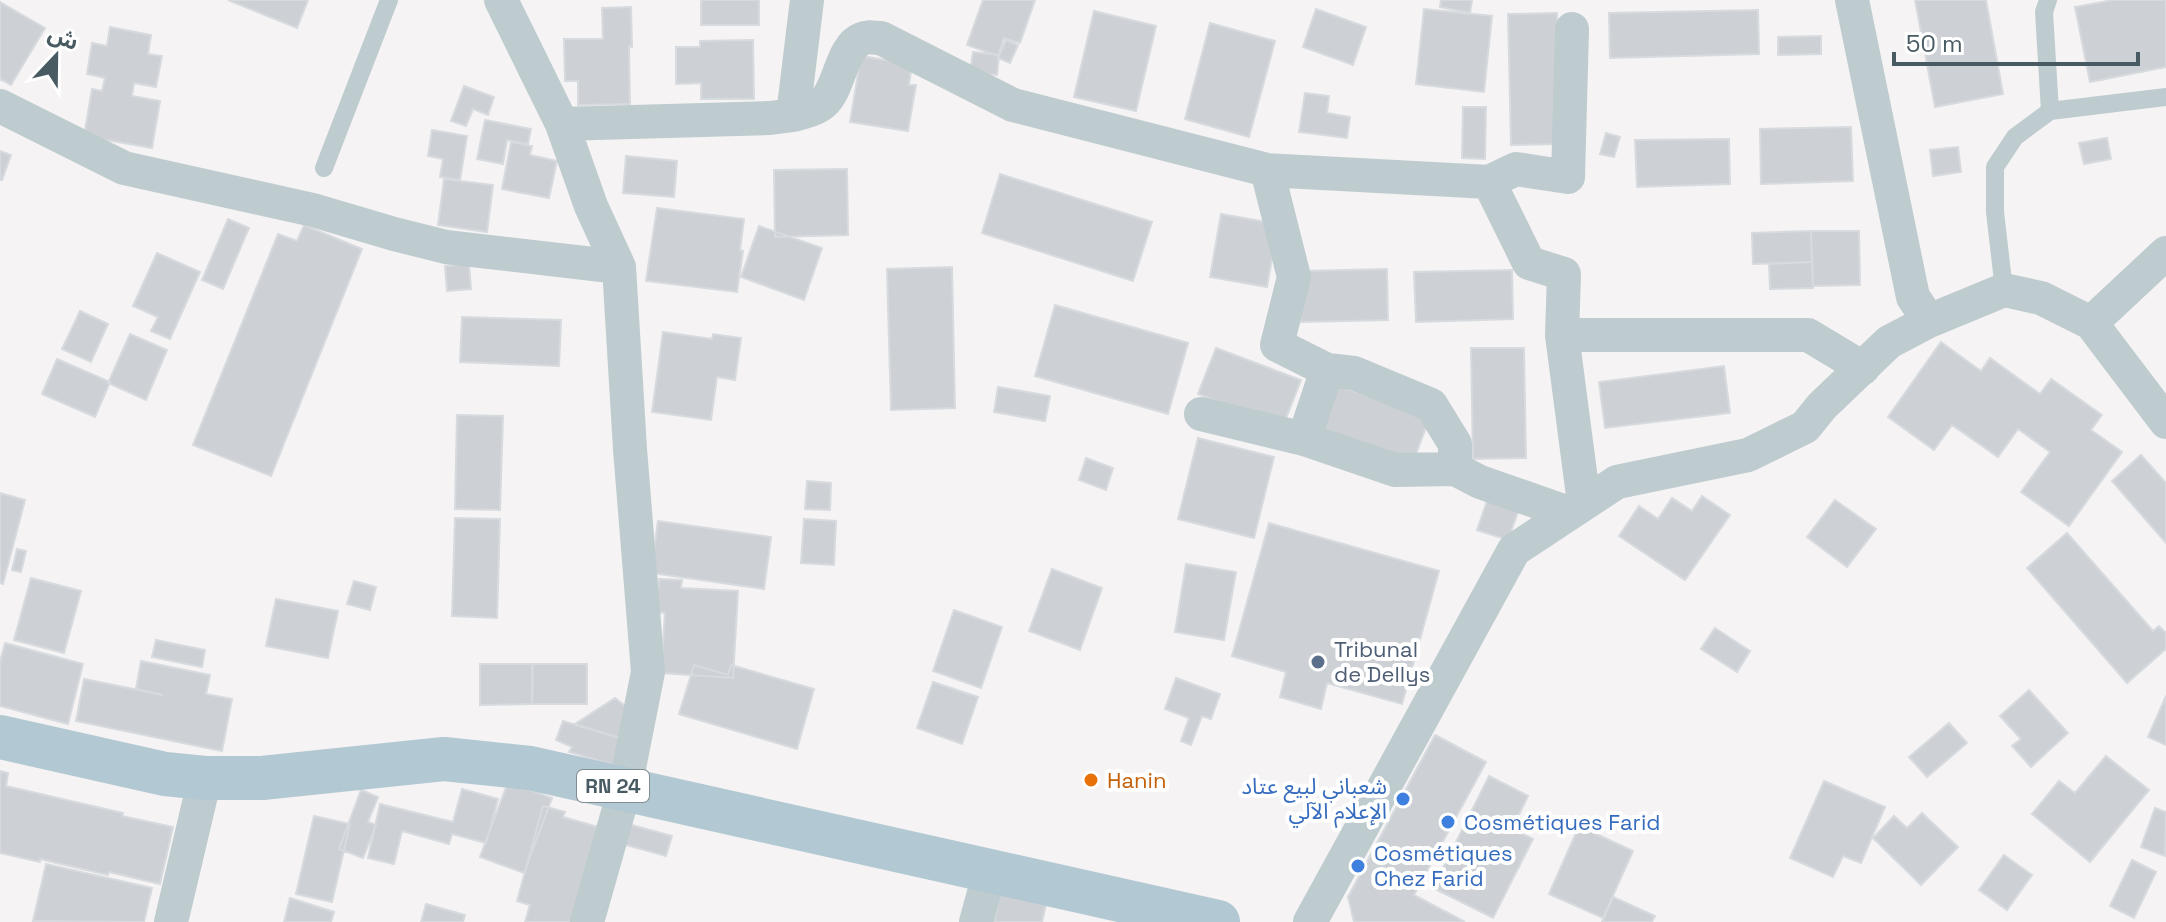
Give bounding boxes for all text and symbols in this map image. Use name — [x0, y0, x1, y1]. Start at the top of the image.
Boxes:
north arrow — [16, 16, 96, 96]
scale bar — [1894, 16, 2138, 66]
text: ش — [44, 19, 83, 56]
text: 50 m — [1906, 28, 1963, 59]
place label: Tribunal de Dellys — [1334, 635, 1430, 688]
marker: Tribunal de Dellys — [1309, 653, 1327, 671]
place label: Hanin — [1107, 766, 1166, 794]
road number: RN 24 — [577, 770, 649, 802]
marker: Hanin — [1082, 771, 1100, 789]
place label: شعباني لبيع عتاد الإعلام الآلي — [1242, 772, 1387, 828]
marker: شعباني لبيع عتاد الإعلام الآلي — [1394, 790, 1412, 808]
place label: Cosmétiques Farid — [1464, 808, 1660, 836]
marker: Cosmétiques Farid — [1439, 813, 1457, 831]
place label: Cosmétiques Chez Farid — [1374, 839, 1513, 892]
marker: Cosmétiques Chez Farid — [1349, 857, 1367, 875]

